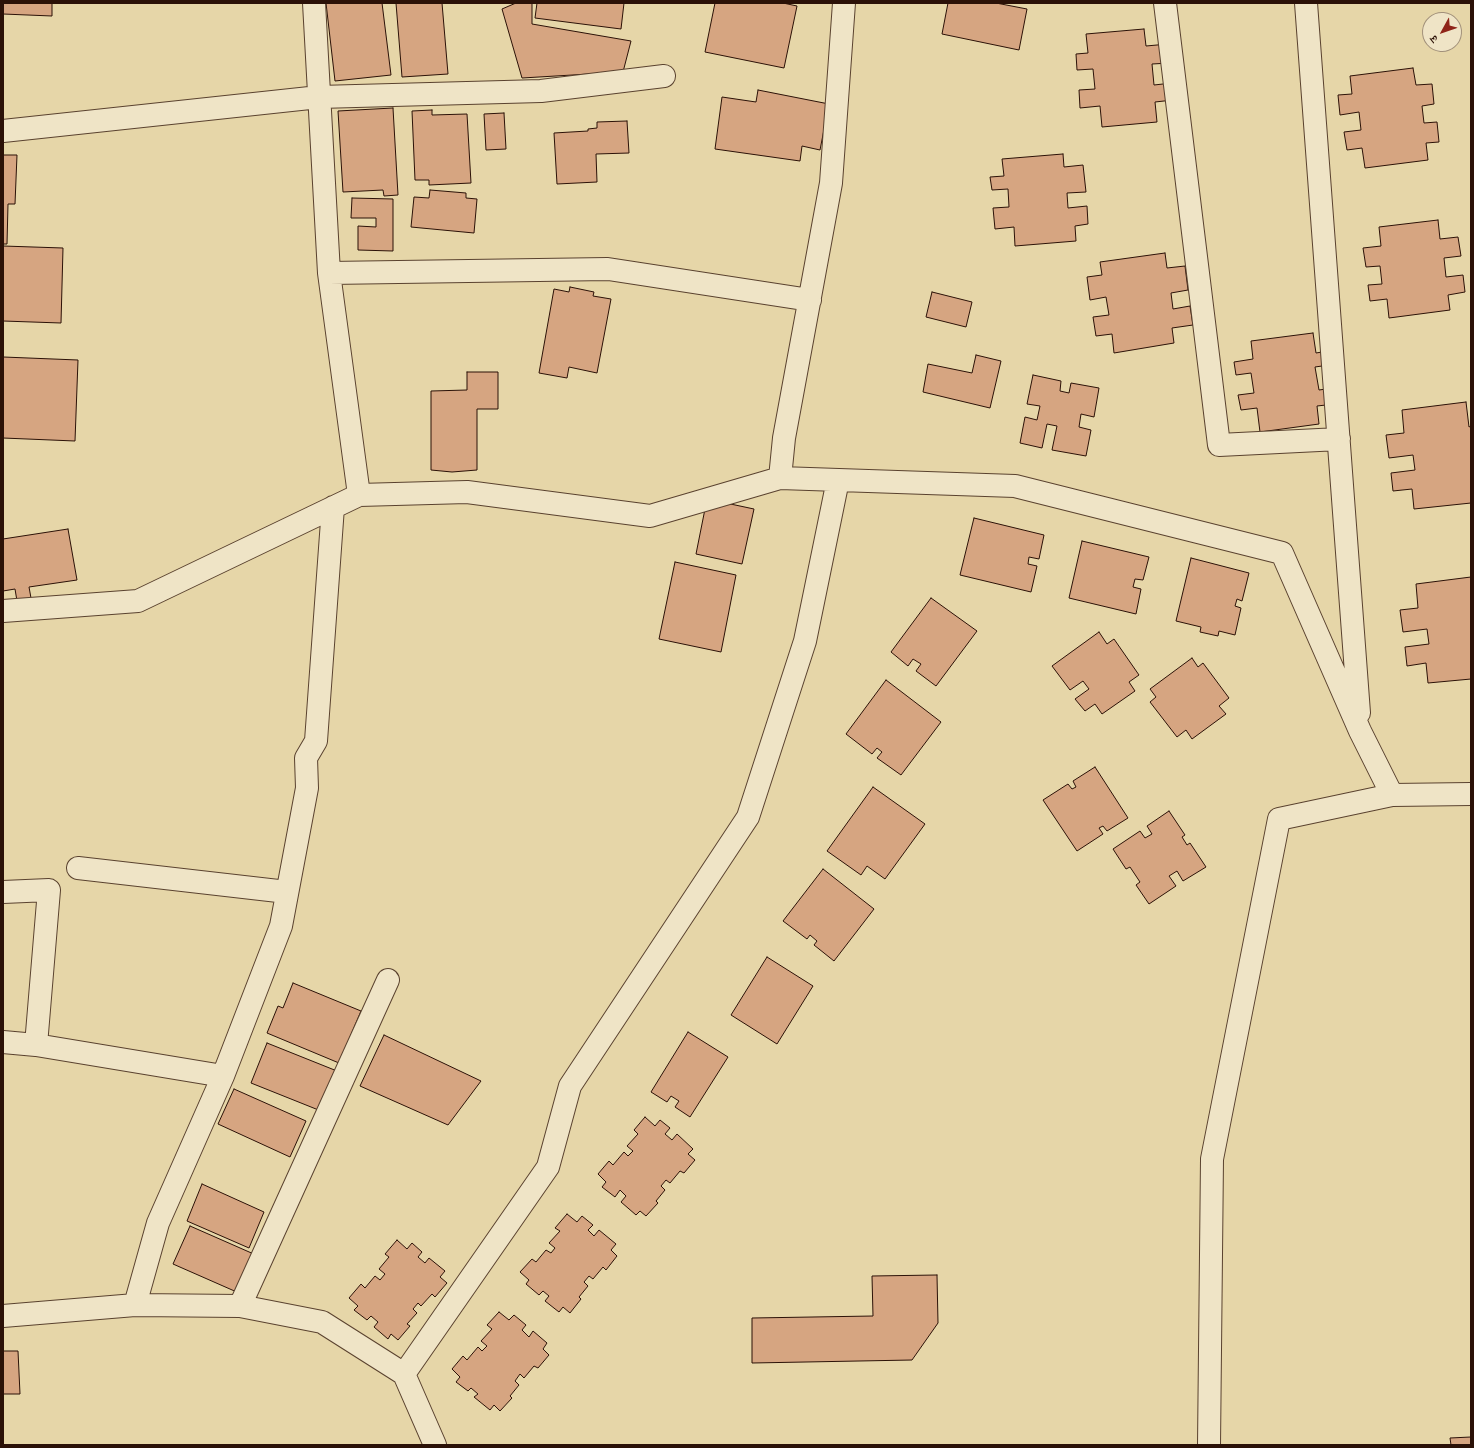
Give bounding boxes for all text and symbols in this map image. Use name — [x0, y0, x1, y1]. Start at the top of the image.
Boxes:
north arrow — [1422, 12, 1462, 52]
text: उ — [1426, 32, 1441, 46]

